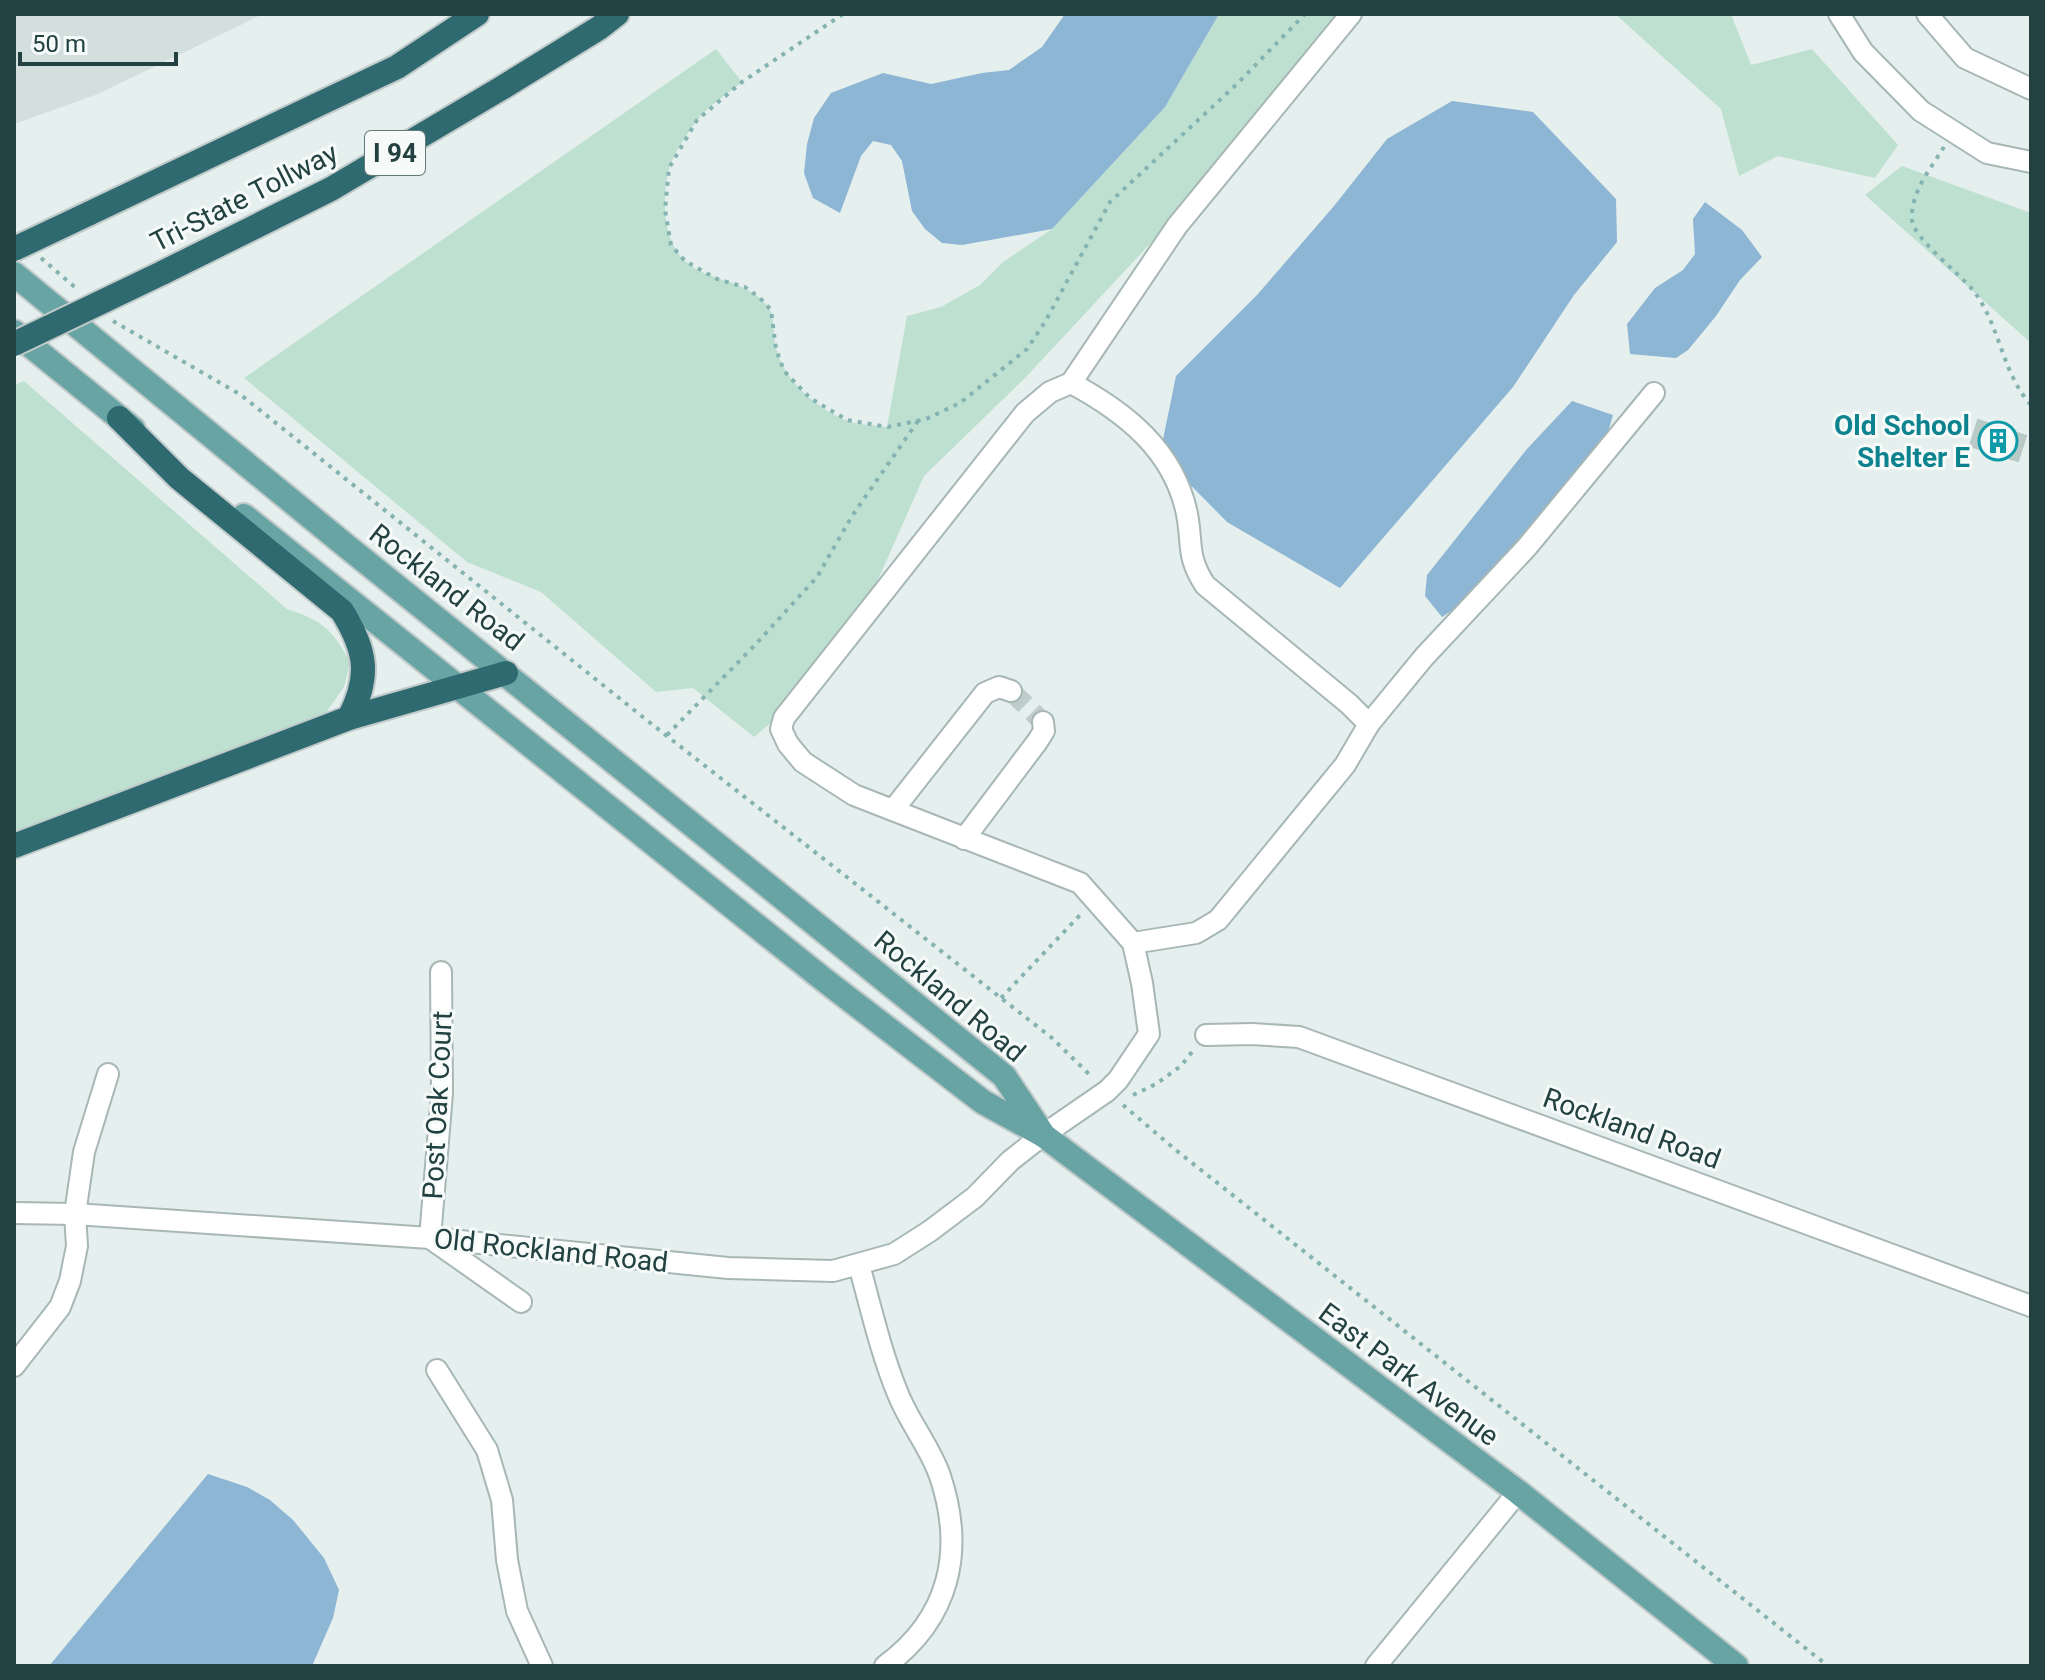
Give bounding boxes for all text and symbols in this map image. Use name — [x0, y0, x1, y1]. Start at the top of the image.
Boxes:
scale bar — [20, 16, 176, 66]
text: 50 m — [32, 30, 86, 58]
road number: I 94 — [365, 131, 425, 175]
street label: Tri-State Tollway — [145, 136, 343, 259]
place label: Old School Shelter E — [1834, 409, 1970, 474]
building icon: Old School Shelter E — [1977, 420, 2019, 462]
street label: Rockland Road — [363, 517, 530, 658]
street label: Rockland Road — [868, 924, 1032, 1069]
street label: Post Oak Court — [416, 1010, 459, 1200]
street label: Rockland Road — [1539, 1081, 1725, 1176]
street label: Old Rockland Road — [432, 1222, 670, 1279]
street label: East Park Avenue — [1312, 1296, 1505, 1453]

